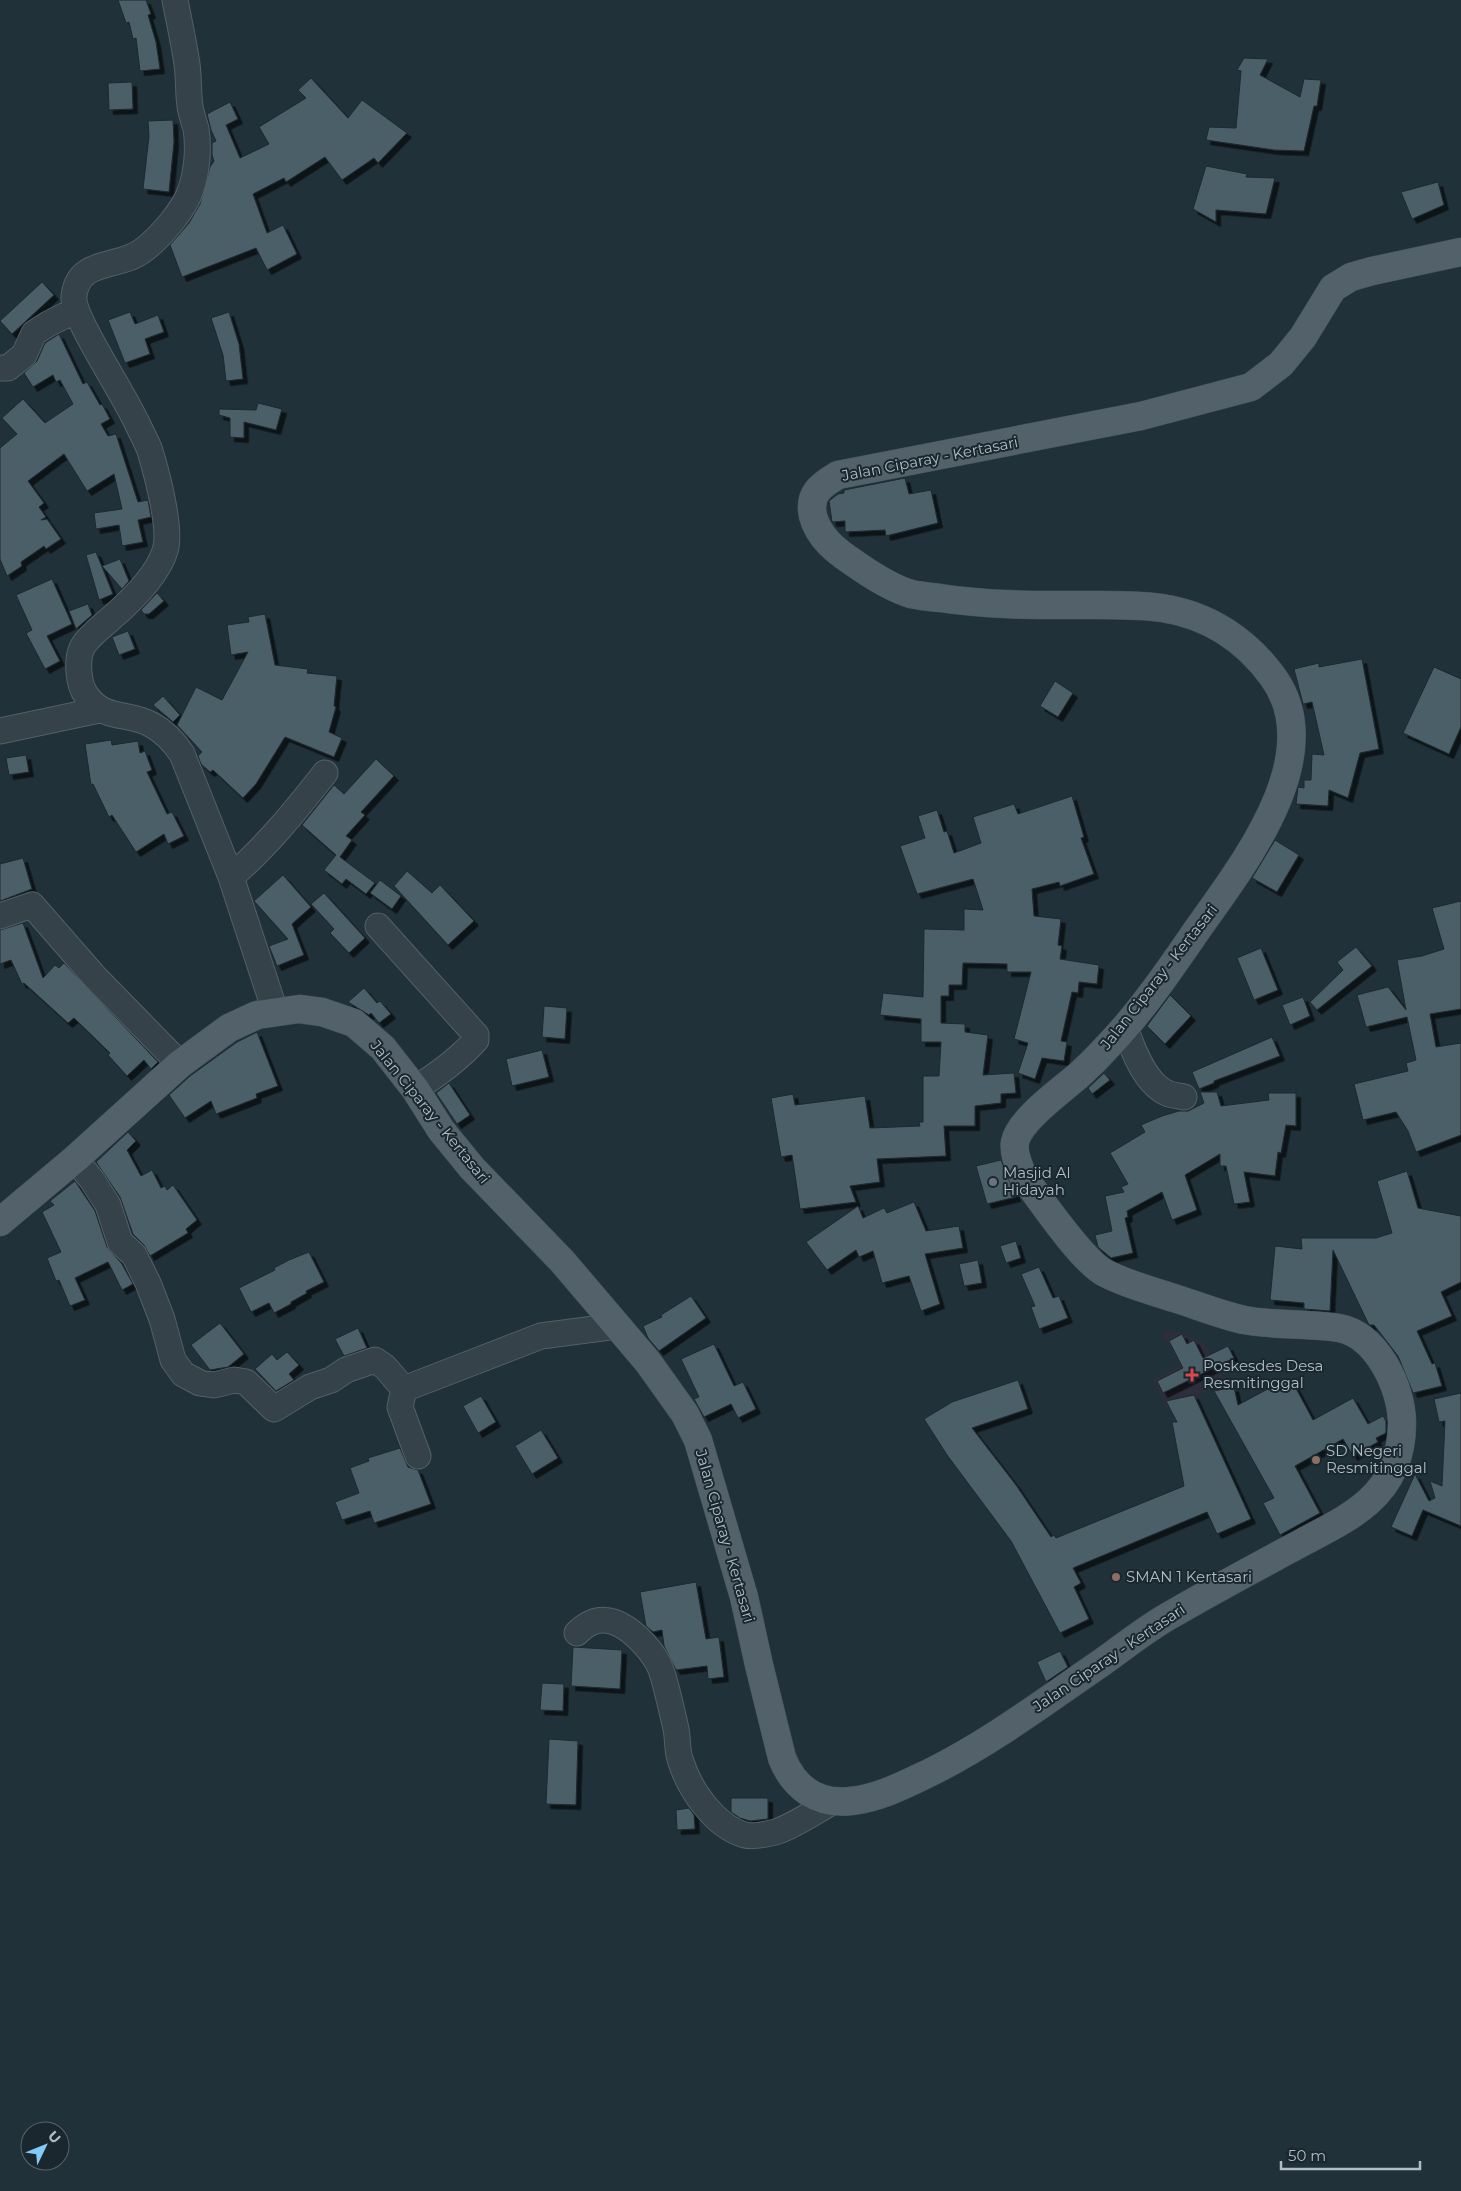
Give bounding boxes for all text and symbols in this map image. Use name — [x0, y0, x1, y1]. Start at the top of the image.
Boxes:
street label: Jalan Ciparay - Kertasari — [839, 432, 1020, 485]
street label: Jalan Ciparay - Kertasari — [1095, 900, 1221, 1054]
street label: Jalan Ciparay - Kertasari — [366, 1035, 494, 1187]
place label: Masjid Al Hidayah — [1003, 1163, 1071, 1199]
marker: Masjid Al Hidayah — [987, 1176, 999, 1188]
place label: Poskesdes Desa Resmitinggal — [1203, 1356, 1323, 1392]
marker: Poskesdes Desa Resmitinggal — [1185, 1368, 1199, 1382]
place label: SD Negeri Resmitinggal — [1326, 1441, 1427, 1477]
street label: Jalan Ciparay - Kertasari — [691, 1446, 759, 1625]
marker: SD Negeri Resmitinggal — [1310, 1454, 1322, 1466]
place label: SMAN 1 Kertasari — [1126, 1567, 1252, 1586]
marker: SMAN 1 Kertasari — [1110, 1571, 1122, 1583]
street label: Jalan Ciparay - Kertasari — [1028, 1600, 1188, 1716]
north arrow — [20, 2121, 70, 2171]
text: U — [44, 2127, 65, 2147]
scale bar — [1281, 2138, 1420, 2170]
text: 50 m — [1288, 2146, 1326, 2165]

